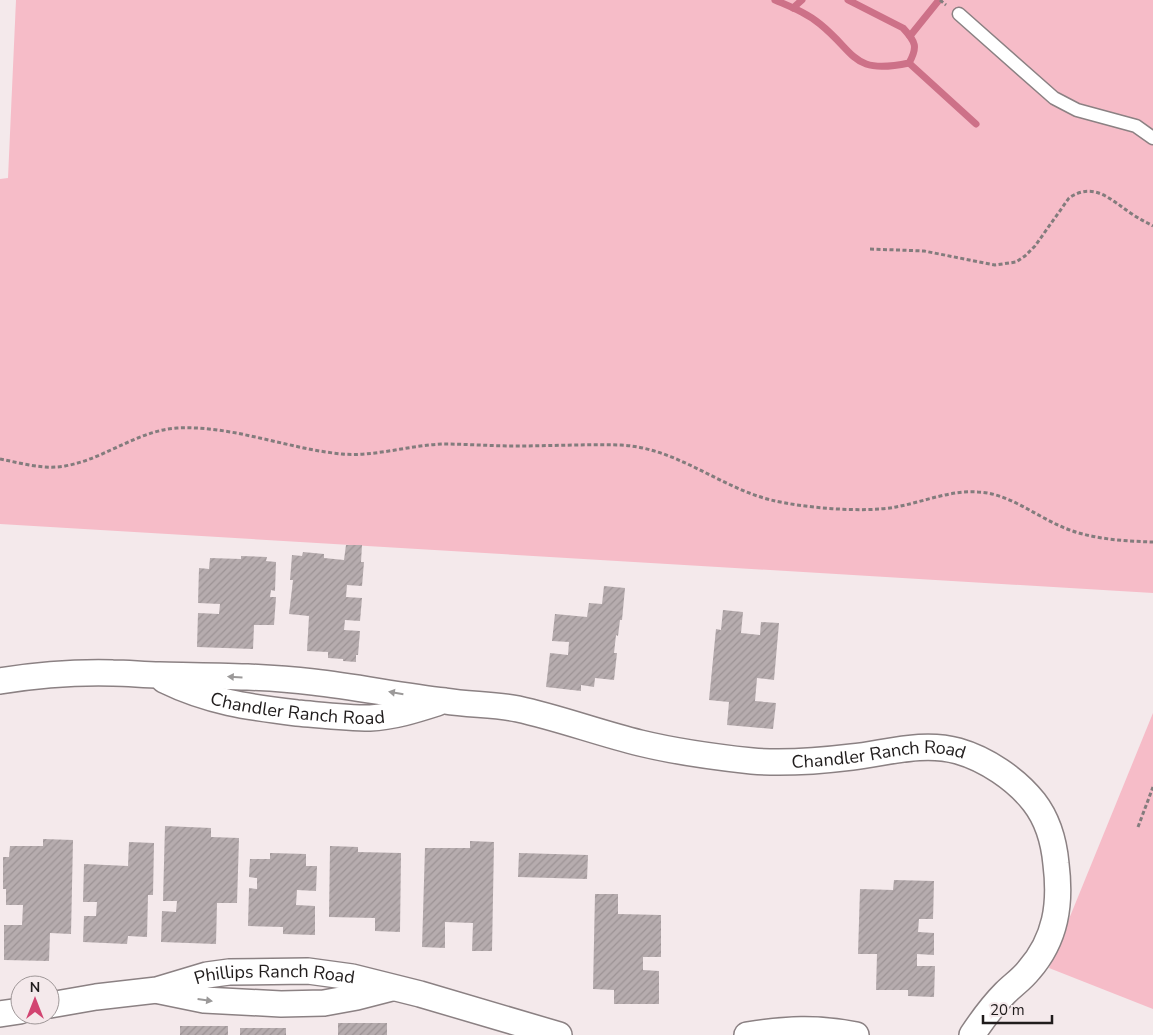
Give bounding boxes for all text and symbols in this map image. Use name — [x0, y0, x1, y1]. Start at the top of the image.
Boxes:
one-way arrow — [226, 672, 242, 680]
street label: Chandler Ranch Road — [208, 686, 386, 730]
one-way arrow — [388, 689, 404, 697]
street label: Chandler Ranch Road — [791, 735, 969, 774]
street label: Phillips Ranch Road — [191, 959, 356, 990]
north arrow — [10, 975, 60, 1025]
text: N — [30, 978, 40, 997]
scale bar — [983, 992, 1052, 1024]
one-way arrow — [197, 996, 213, 1004]
text: 20 m — [990, 1000, 1025, 1020]

